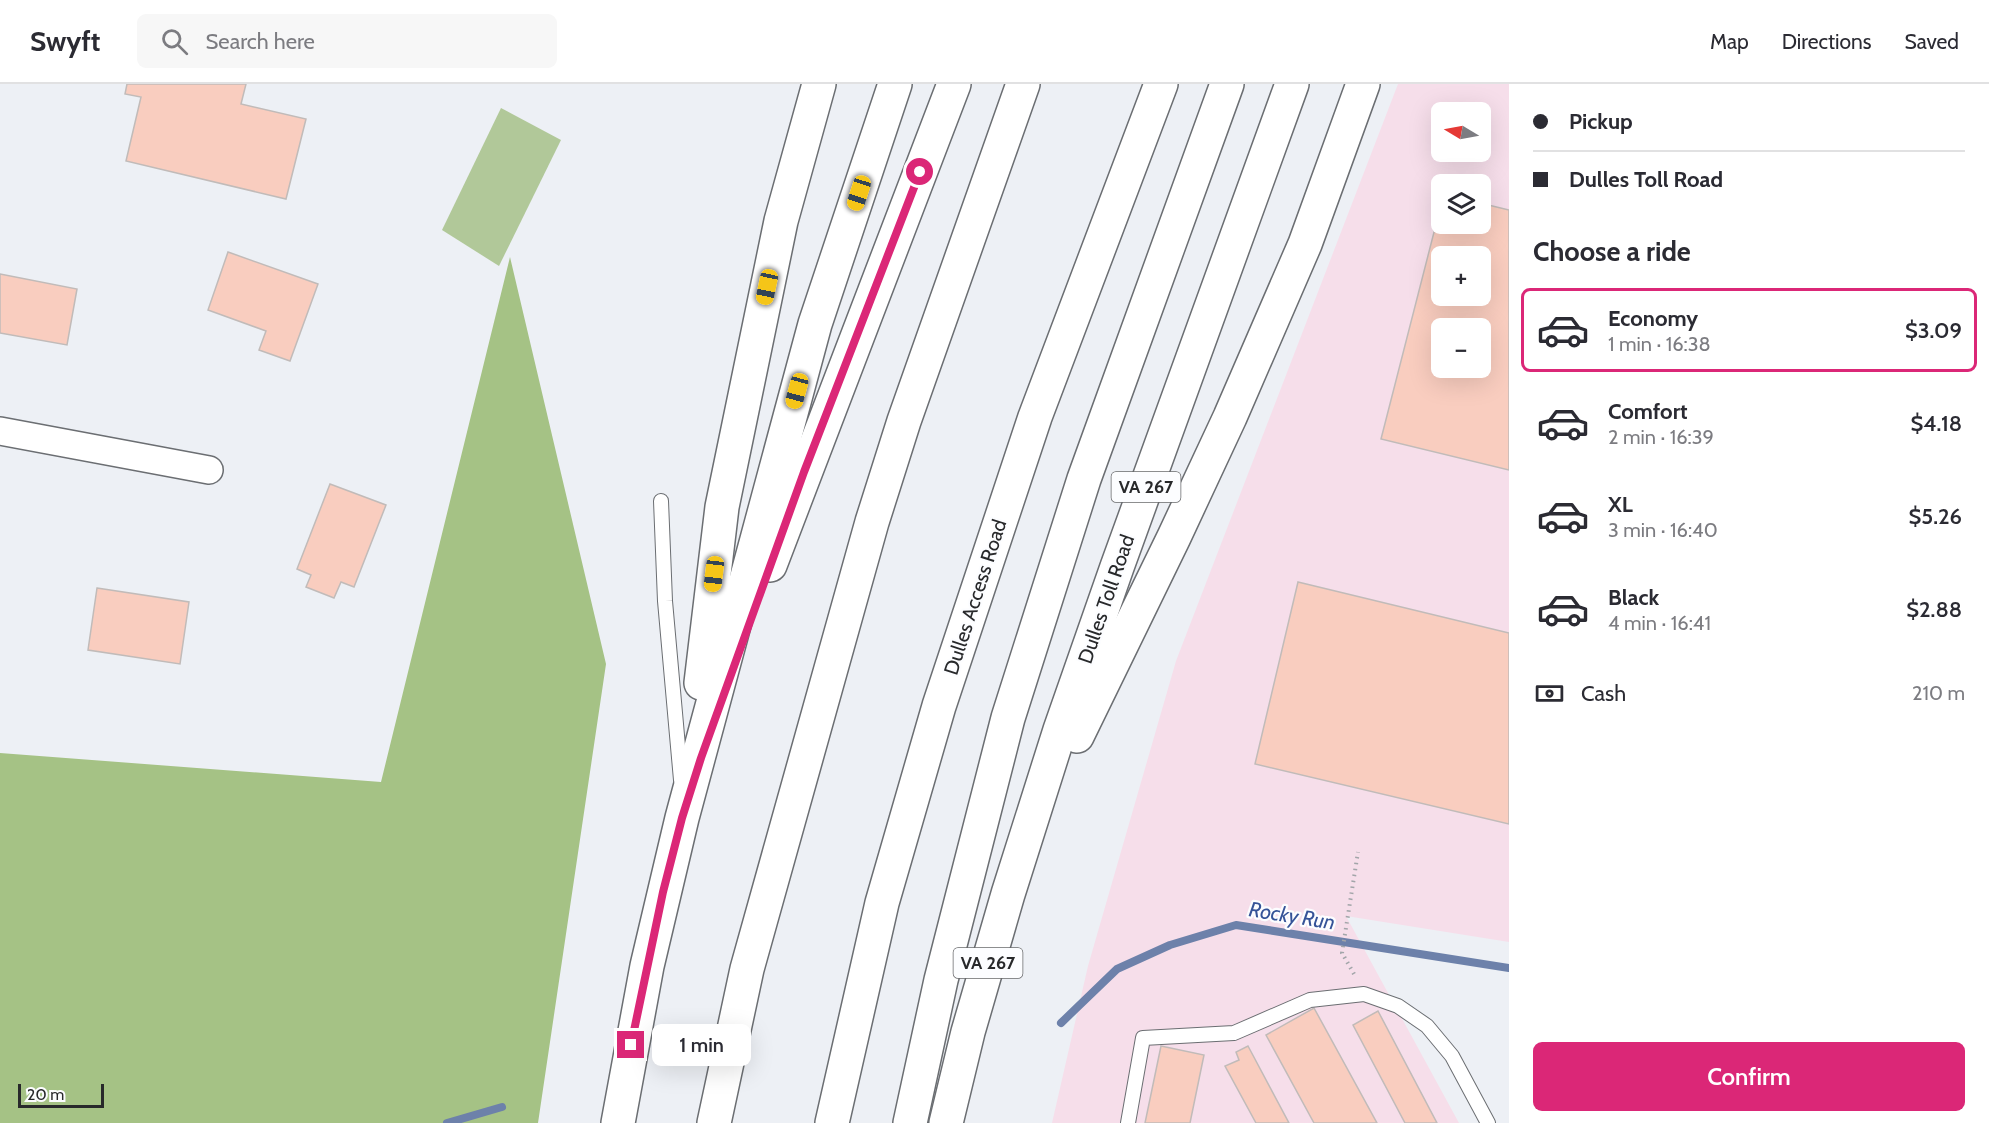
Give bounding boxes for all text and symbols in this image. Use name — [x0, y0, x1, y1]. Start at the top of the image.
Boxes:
search box — [137, 14, 557, 68]
text: Swyft — [30, 24, 101, 58]
icon: search — [158, 25, 191, 58]
text: Search here — [206, 28, 315, 55]
text: Map — [1710, 29, 1749, 54]
text: Directions — [1782, 29, 1871, 54]
text: Saved — [1904, 29, 1959, 54]
north arrow — [1431, 102, 1491, 162]
map controls — [1431, 102, 1491, 378]
text: Pickup — [1569, 108, 1633, 135]
route start — [906, 158, 933, 185]
text: Dulles Toll Road — [1569, 166, 1723, 193]
car — [845, 173, 873, 213]
button: layers — [1431, 174, 1491, 234]
text: Choose a ride — [1533, 235, 1691, 268]
button: + — [1431, 246, 1491, 306]
car — [754, 268, 780, 306]
icon: car — [1536, 303, 1590, 357]
text: Economy — [1608, 305, 1698, 332]
text: $3.09 — [1905, 317, 1962, 344]
button: − — [1431, 318, 1491, 378]
text: 1 min · 16:38 — [1608, 332, 1711, 356]
car — [784, 371, 810, 411]
icon: car — [1536, 396, 1590, 450]
text: Comfort — [1608, 398, 1687, 425]
text: $4.18 — [1911, 410, 1962, 437]
text: 2 min · 16:39 — [1608, 425, 1714, 449]
road number: VA 267 — [1112, 472, 1180, 502]
icon: car — [1536, 489, 1590, 543]
text: XL — [1608, 491, 1633, 518]
text: $5.26 — [1909, 503, 1962, 530]
street label: Dulles Access Road — [939, 516, 1011, 678]
text: 3 min · 16:40 — [1608, 518, 1718, 542]
street label: Dulles Toll Road — [1073, 531, 1139, 667]
car — [703, 555, 725, 593]
icon: car — [1536, 582, 1590, 636]
text: Black — [1608, 584, 1659, 611]
text: $2.88 — [1906, 596, 1962, 623]
text: 4 min · 16:41 — [1608, 611, 1711, 635]
icon: cash — [1533, 677, 1566, 710]
text: Cash — [1581, 680, 1626, 707]
text: 210 m — [1912, 681, 1965, 705]
water label: Rocky Run — [1247, 896, 1337, 935]
road number: VA 267 — [954, 948, 1022, 978]
callout: 1 min — [652, 1024, 751, 1066]
route end — [617, 1031, 644, 1058]
text: 1 min — [679, 1033, 724, 1057]
button: Confirm — [1533, 1042, 1965, 1111]
scale bar — [18, 1081, 104, 1108]
text: 20 m — [27, 1085, 64, 1104]

